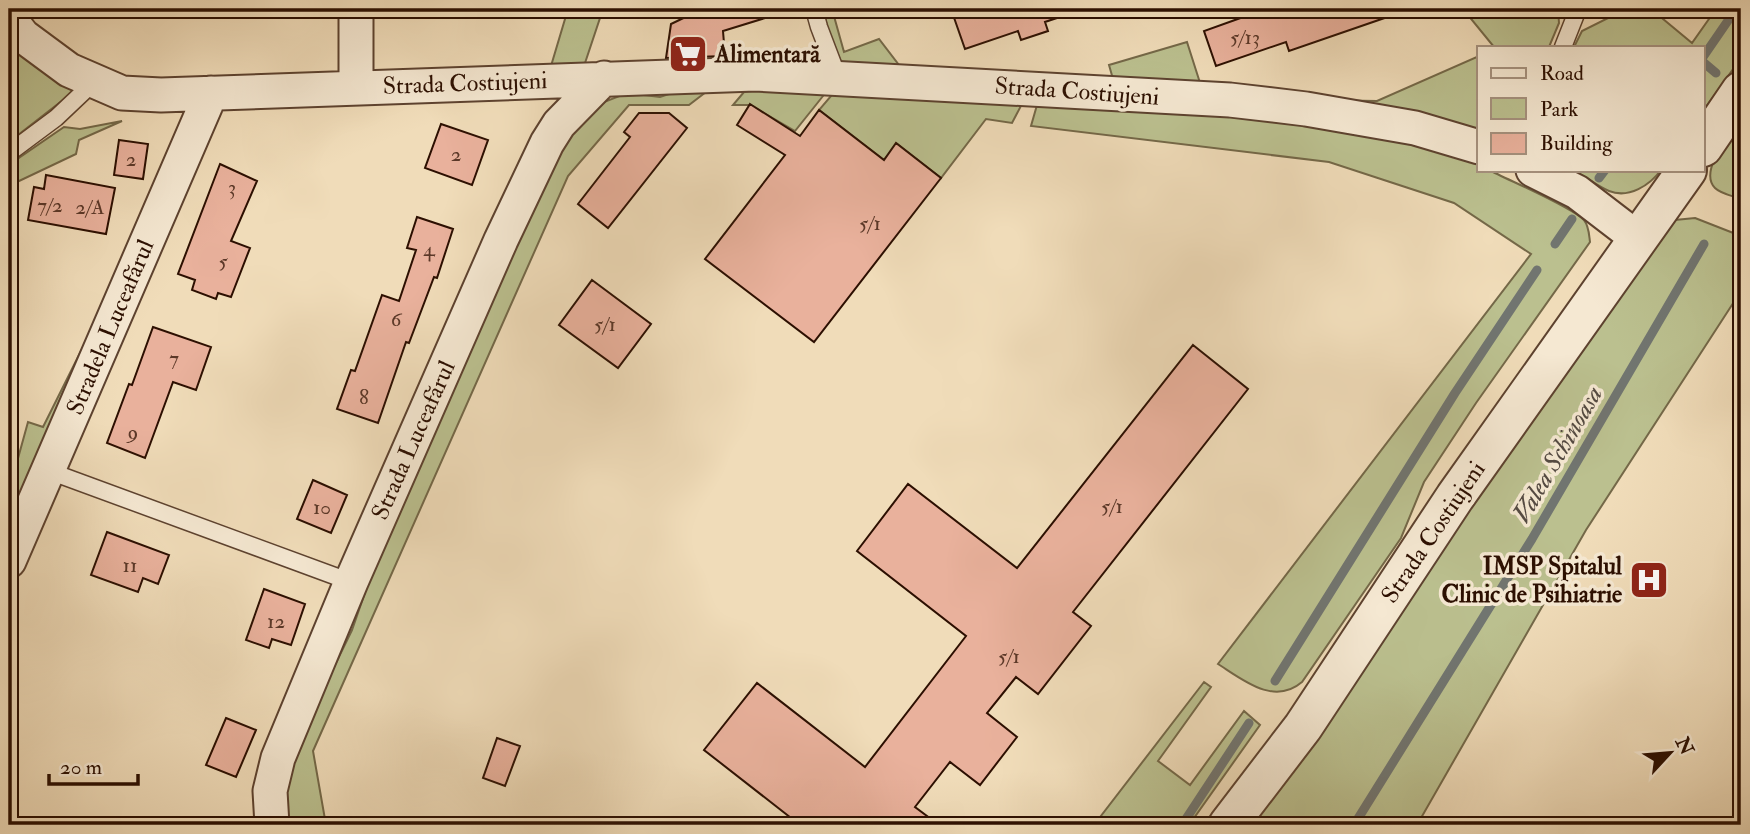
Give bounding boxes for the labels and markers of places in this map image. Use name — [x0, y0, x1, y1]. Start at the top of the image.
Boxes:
supermarket icon: Alimentară — [667, 33, 709, 75]
place label: Alimentară — [714, 39, 821, 70]
place label: IMSP Spitalul Clinic de Psihiatrie — [1442, 551, 1623, 610]
hospital icon: IMSP Spitalul Clinic de Psihiatrie — [1628, 559, 1670, 601]

